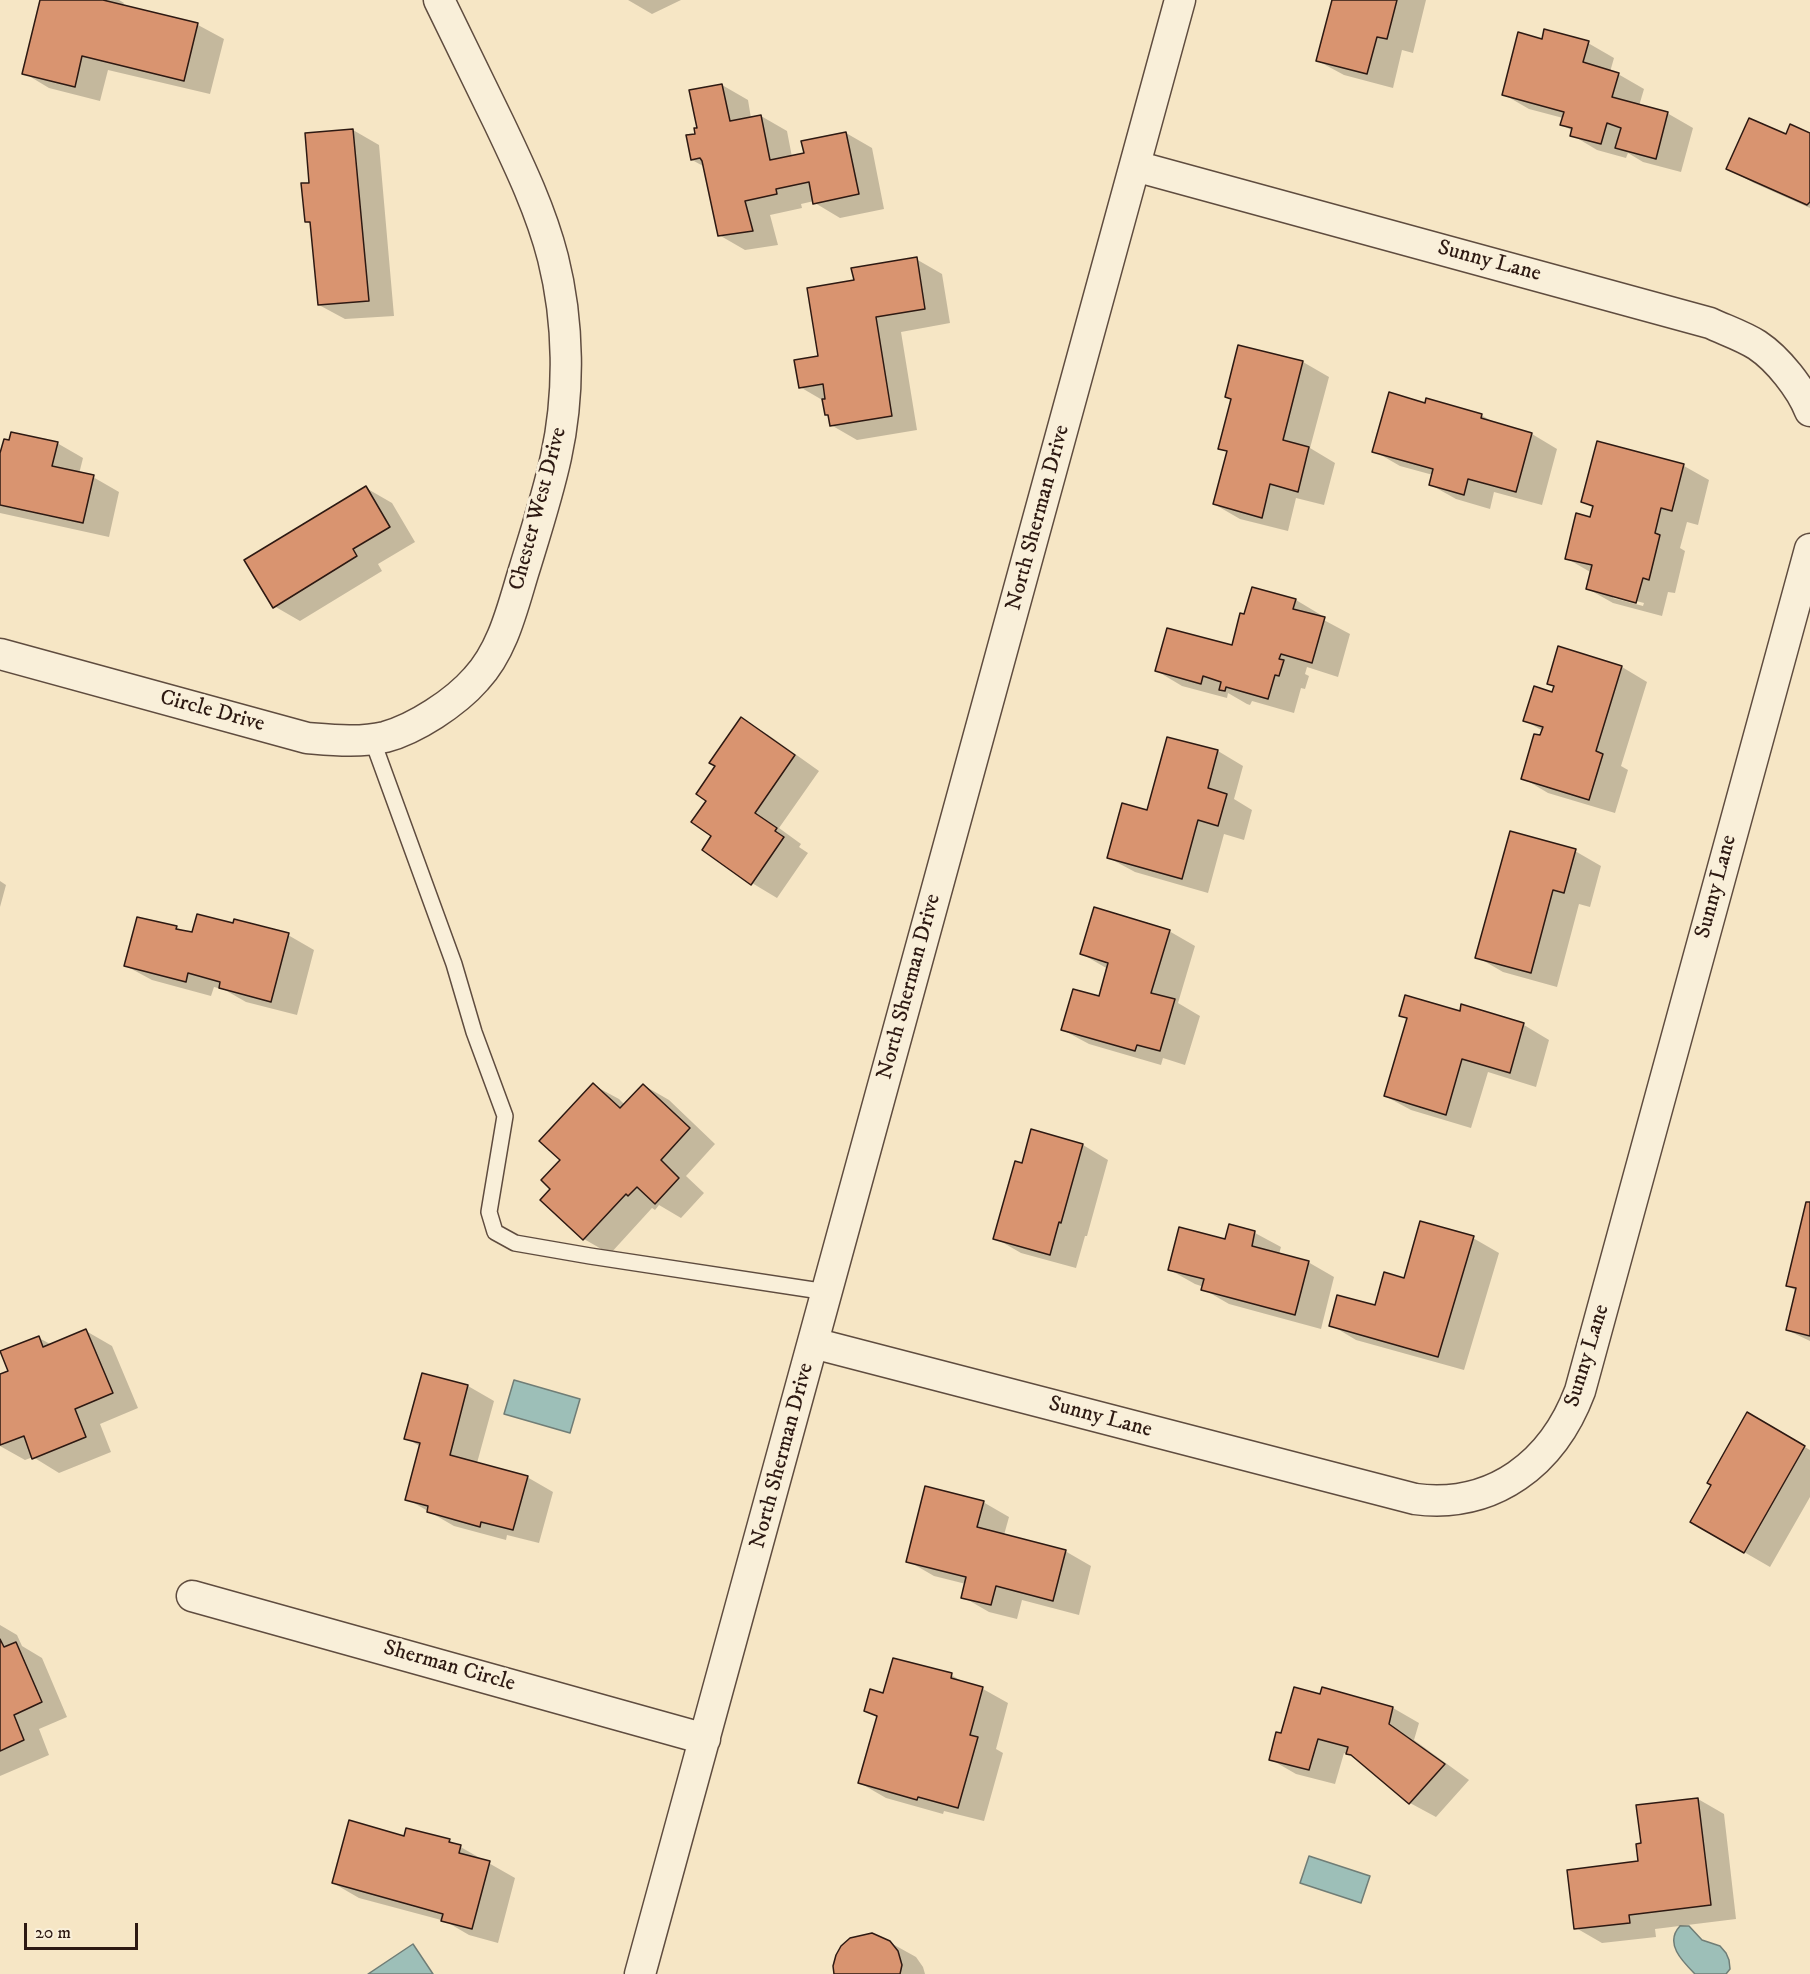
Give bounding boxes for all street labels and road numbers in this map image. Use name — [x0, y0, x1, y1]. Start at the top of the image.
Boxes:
street label: Sunny Lane — [1434, 236, 1544, 288]
street label: North Sherman Drive — [1002, 422, 1076, 614]
street label: Chester West Drive — [505, 424, 573, 594]
street label: Circle Drive — [157, 685, 267, 739]
street label: Sunny Lane — [1691, 832, 1743, 942]
street label: North Sherman Drive — [873, 891, 947, 1083]
street label: Sunny Lane — [1560, 1302, 1616, 1410]
street label: North Sherman Drive — [746, 1360, 820, 1552]
street label: Sunny Lane — [1045, 1392, 1155, 1444]
street label: Sherman Circle — [380, 1636, 518, 1698]

